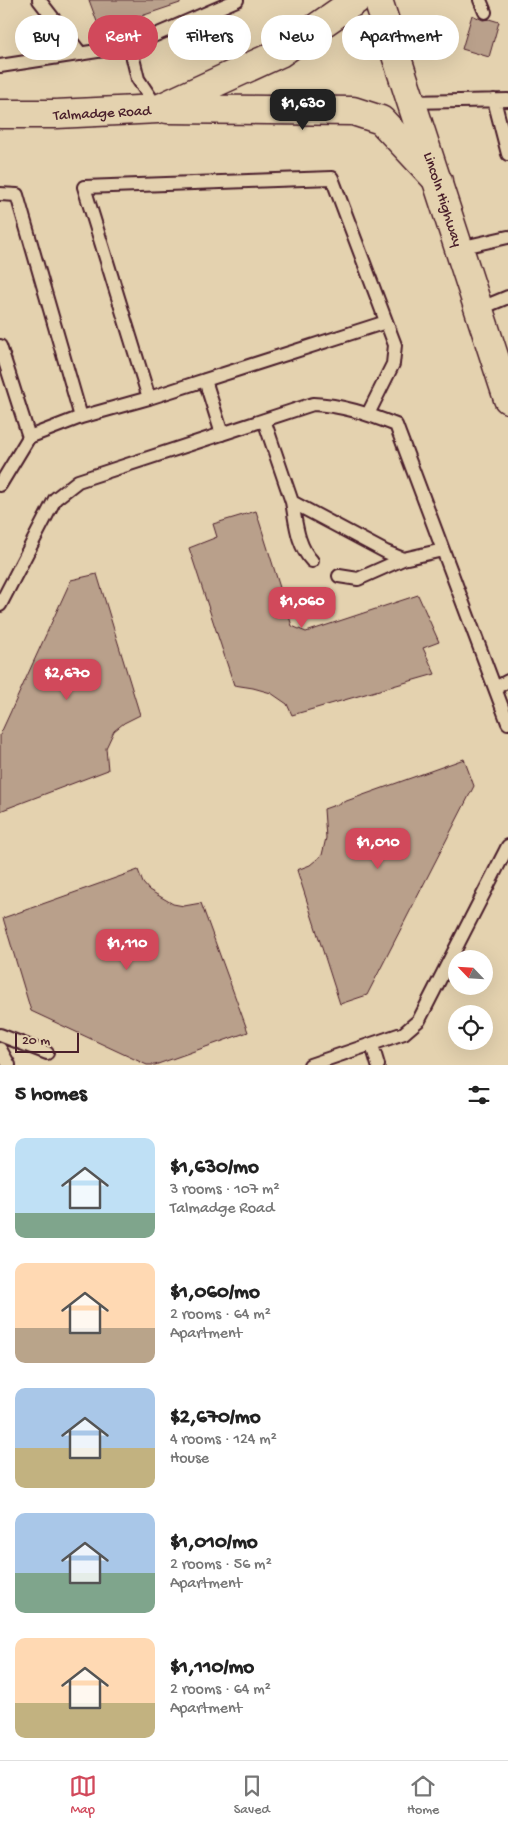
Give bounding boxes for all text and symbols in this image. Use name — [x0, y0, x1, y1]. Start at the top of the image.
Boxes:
chip: Buy — [15, 15, 78, 60]
chip: Rent — [88, 15, 158, 60]
chip: Filters — [168, 15, 251, 60]
chip: New — [261, 15, 332, 60]
chip: Apartment — [342, 15, 459, 60]
pin: $1,630 — [262, 88, 344, 131]
text: $1,630 — [281, 95, 325, 114]
street label: Talmadge Road — [52, 102, 153, 126]
street label: Lincoln Highway — [418, 150, 466, 250]
pin: $1,060 — [261, 586, 343, 629]
text: $1,060 — [280, 593, 324, 612]
pin: $2,670 — [26, 658, 108, 701]
text: $2,670 — [44, 665, 90, 684]
pin: $1,010 — [337, 828, 419, 870]
text: $1,010 — [356, 834, 400, 853]
pin: $1,110 — [86, 928, 168, 971]
text: $1,110 — [107, 935, 147, 954]
north arrow — [448, 950, 492, 995]
map controls — [448, 950, 493, 1050]
button: locate — [448, 1005, 493, 1050]
scale bar — [15, 1030, 79, 1053]
text: 20 m — [22, 1033, 50, 1050]
icon: filters — [465, 1081, 493, 1109]
text: 5 homes — [15, 1083, 87, 1108]
text: $1,630/mo — [170, 1156, 259, 1181]
icon: home — [55, 1158, 115, 1218]
text: 3 rooms · 107 m² — [170, 1181, 280, 1200]
text: Talmadge Road — [170, 1200, 274, 1219]
text: $1,060/mo — [170, 1281, 260, 1306]
icon: home — [55, 1283, 115, 1343]
text: 2 rooms · 64 m² — [170, 1306, 271, 1325]
text: Apartment — [170, 1325, 242, 1344]
text: $2,670/mo — [170, 1406, 261, 1431]
icon: home — [55, 1408, 115, 1468]
text: 4 rooms · 124 m² — [170, 1431, 277, 1450]
text: House — [170, 1450, 209, 1469]
text: $1,010/mo — [170, 1531, 258, 1556]
icon: home — [55, 1533, 115, 1593]
text: 2 rooms · 56 m² — [170, 1556, 272, 1575]
text: Apartment — [170, 1575, 242, 1594]
text: $1,110/mo — [170, 1656, 254, 1681]
icon: home — [55, 1658, 115, 1718]
text: 2 rooms · 64 m² — [170, 1681, 271, 1700]
text: Apartment — [170, 1700, 242, 1719]
tab: Map — [69, 1772, 97, 1819]
tab: Saved — [234, 1772, 270, 1819]
tab: Home — [407, 1772, 439, 1819]

